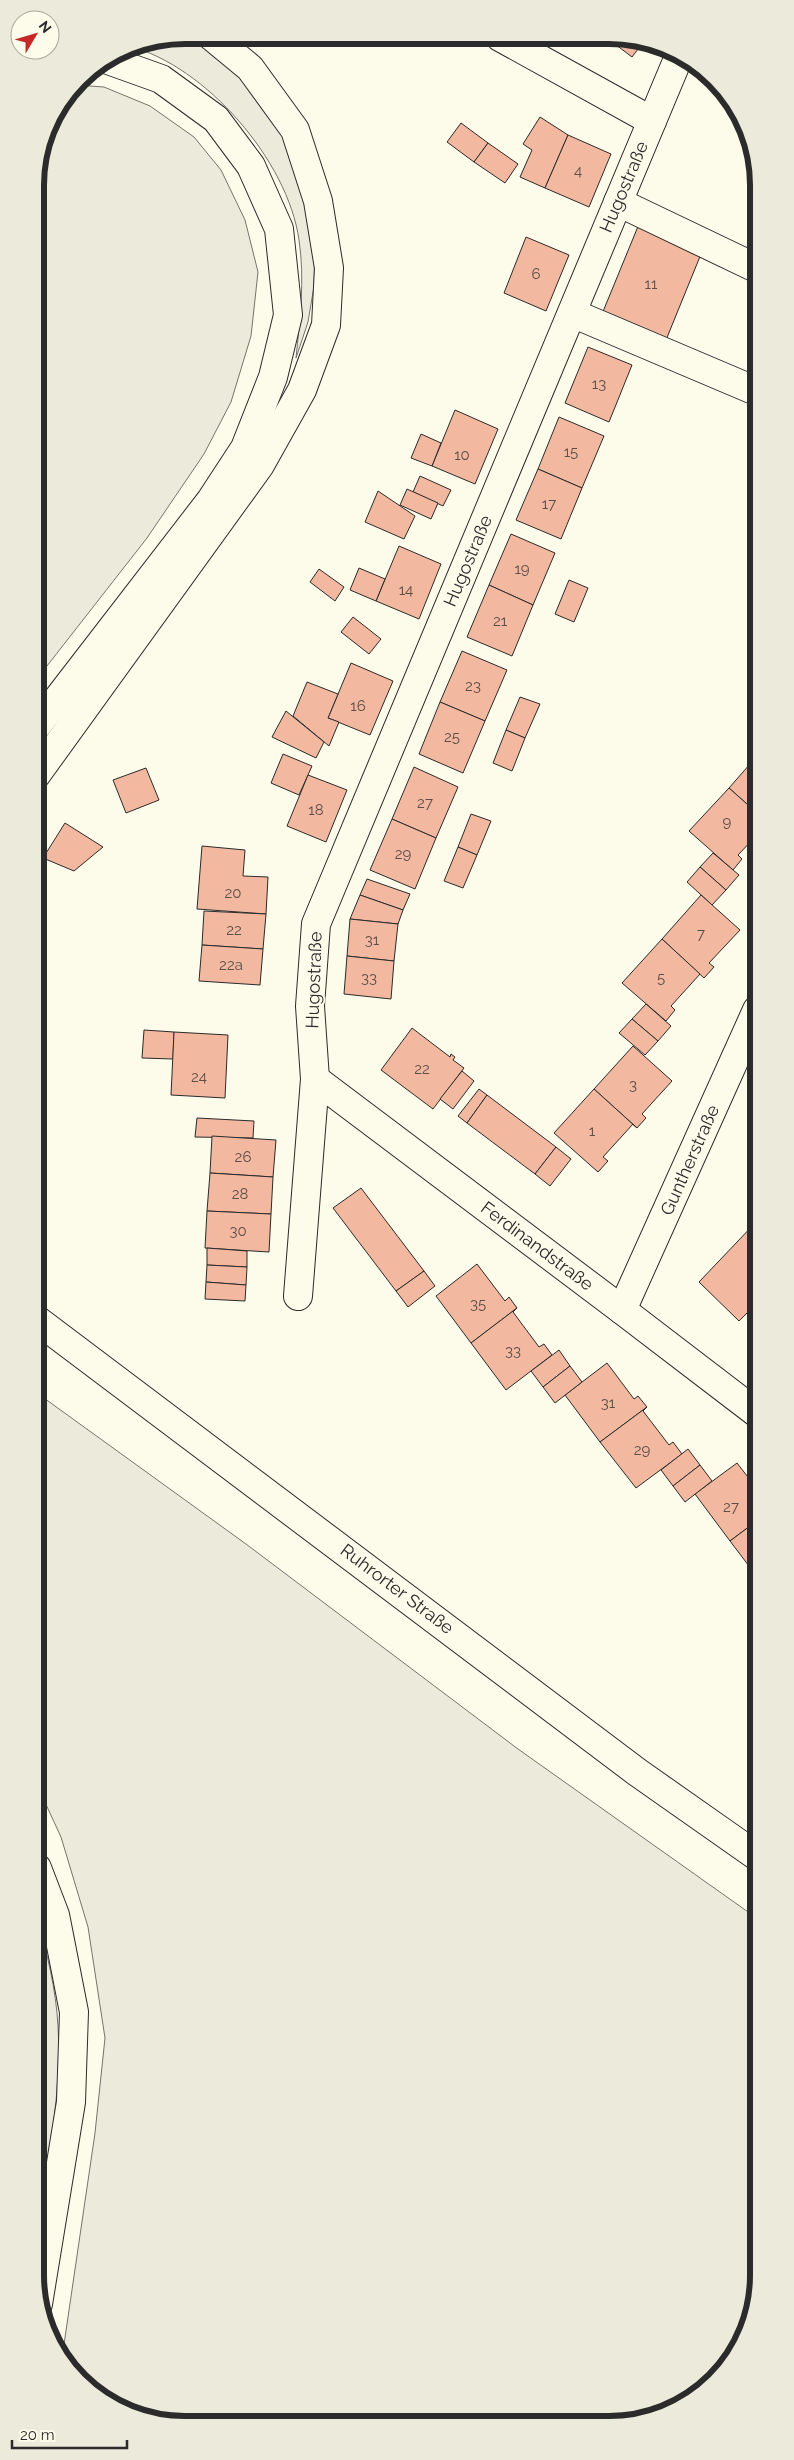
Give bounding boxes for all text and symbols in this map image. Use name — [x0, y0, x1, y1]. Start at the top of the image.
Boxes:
north arrow — [10, 10, 60, 60]
text: N — [36, 18, 55, 36]
street label: Hugostraße — [595, 138, 652, 236]
house number: 4 — [574, 162, 582, 180]
house number: 6 — [531, 265, 541, 283]
house number: 11 — [645, 275, 658, 293]
house number: 13 — [592, 375, 606, 393]
house number: 15 — [564, 443, 578, 461]
house number: 10 — [454, 446, 470, 464]
house number: 17 — [542, 495, 556, 513]
street label: Hugostraße — [439, 512, 496, 610]
house number: 19 — [514, 560, 530, 578]
house number: 14 — [399, 581, 413, 599]
house number: 21 — [493, 612, 508, 630]
house number: 23 — [465, 677, 481, 695]
house number: 16 — [350, 697, 366, 715]
house number: 25 — [444, 728, 460, 746]
house number: 27 — [417, 794, 433, 812]
house number: 18 — [308, 801, 324, 819]
house number: 9 — [723, 813, 732, 831]
house number: 29 — [395, 845, 412, 863]
house number: 20 — [225, 884, 242, 902]
house number: 22 — [226, 921, 242, 939]
house number: 7 — [697, 925, 705, 943]
street label: Hugostraße — [301, 931, 326, 1029]
house number: 31 — [365, 931, 380, 949]
house number: 22a — [219, 956, 243, 974]
house number: 33 — [361, 969, 377, 987]
house number: 5 — [657, 969, 665, 987]
house number: 22 — [414, 1060, 430, 1078]
house number: 24 — [191, 1068, 207, 1086]
house number: 3 — [629, 1076, 637, 1094]
street label: Guntherstraße — [656, 1101, 723, 1218]
house number: 1 — [589, 1122, 596, 1140]
house number: 26 — [235, 1148, 251, 1166]
house number: 28 — [232, 1185, 248, 1203]
street label: Ferdinandstraße — [477, 1197, 598, 1295]
house number: 30 — [229, 1222, 247, 1240]
house number: 35 — [470, 1295, 486, 1313]
house number: 33 — [505, 1342, 521, 1360]
house number: 31 — [601, 1394, 616, 1412]
house number: 29 — [634, 1441, 651, 1459]
house number: 27 — [723, 1498, 739, 1516]
street label: Ruhrorter Straße — [337, 1539, 458, 1638]
scale bar — [12, 2418, 128, 2450]
text: 20 m — [20, 2426, 55, 2444]

